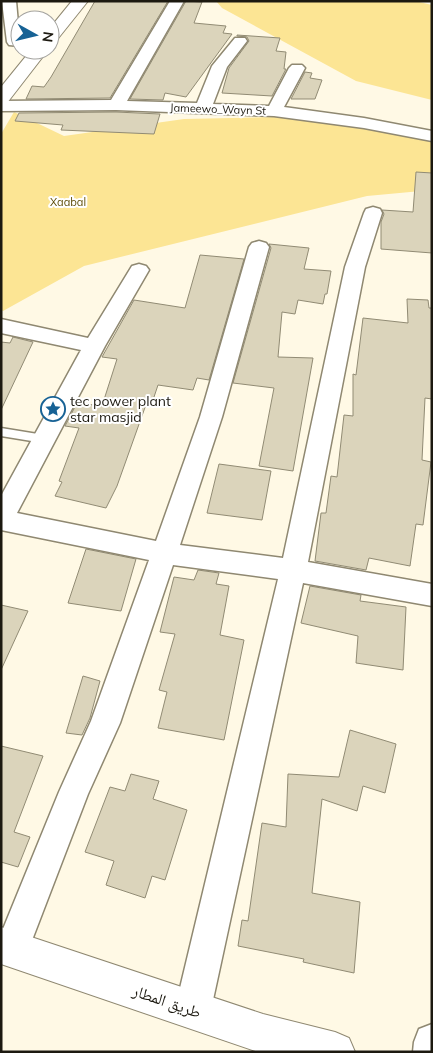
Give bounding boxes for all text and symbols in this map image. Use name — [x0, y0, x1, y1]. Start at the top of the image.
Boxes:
north arrow — [10, 10, 60, 60]
text: N — [38, 30, 58, 43]
street label: Jameewo_Wayn St — [170, 100, 266, 118]
park label: Xaabal — [50, 195, 86, 209]
place label: tec power plant star masjid — [70, 392, 171, 426]
place icon: tec power plant star masjid — [40, 396, 66, 422]
street label: طريق المطار — [129, 980, 204, 1023]

